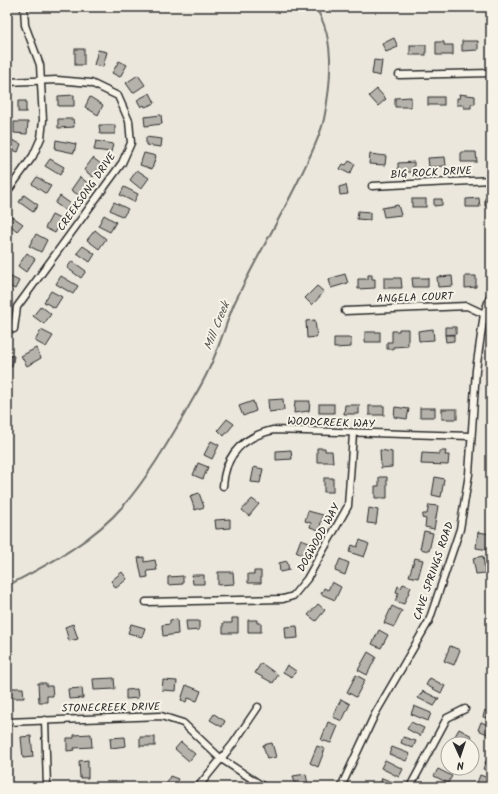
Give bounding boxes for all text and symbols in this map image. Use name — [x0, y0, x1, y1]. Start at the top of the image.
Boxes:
street label: CREEKSONG DRIVE — [53, 148, 121, 235]
street label: BIG ROCK DRIVE — [390, 162, 473, 184]
street label: ANGELA COURT — [376, 288, 455, 308]
water label: Mill Creek — [199, 297, 236, 353]
street label: WOODCREEK WAY — [287, 412, 376, 434]
street label: DOGWOOD WAY — [293, 500, 346, 576]
street label: CAVE SPRINGS ROAD — [409, 519, 459, 623]
street label: STONECREEK DRIVE — [62, 698, 161, 718]
north arrow — [440, 736, 480, 776]
text: N — [456, 756, 464, 774]

